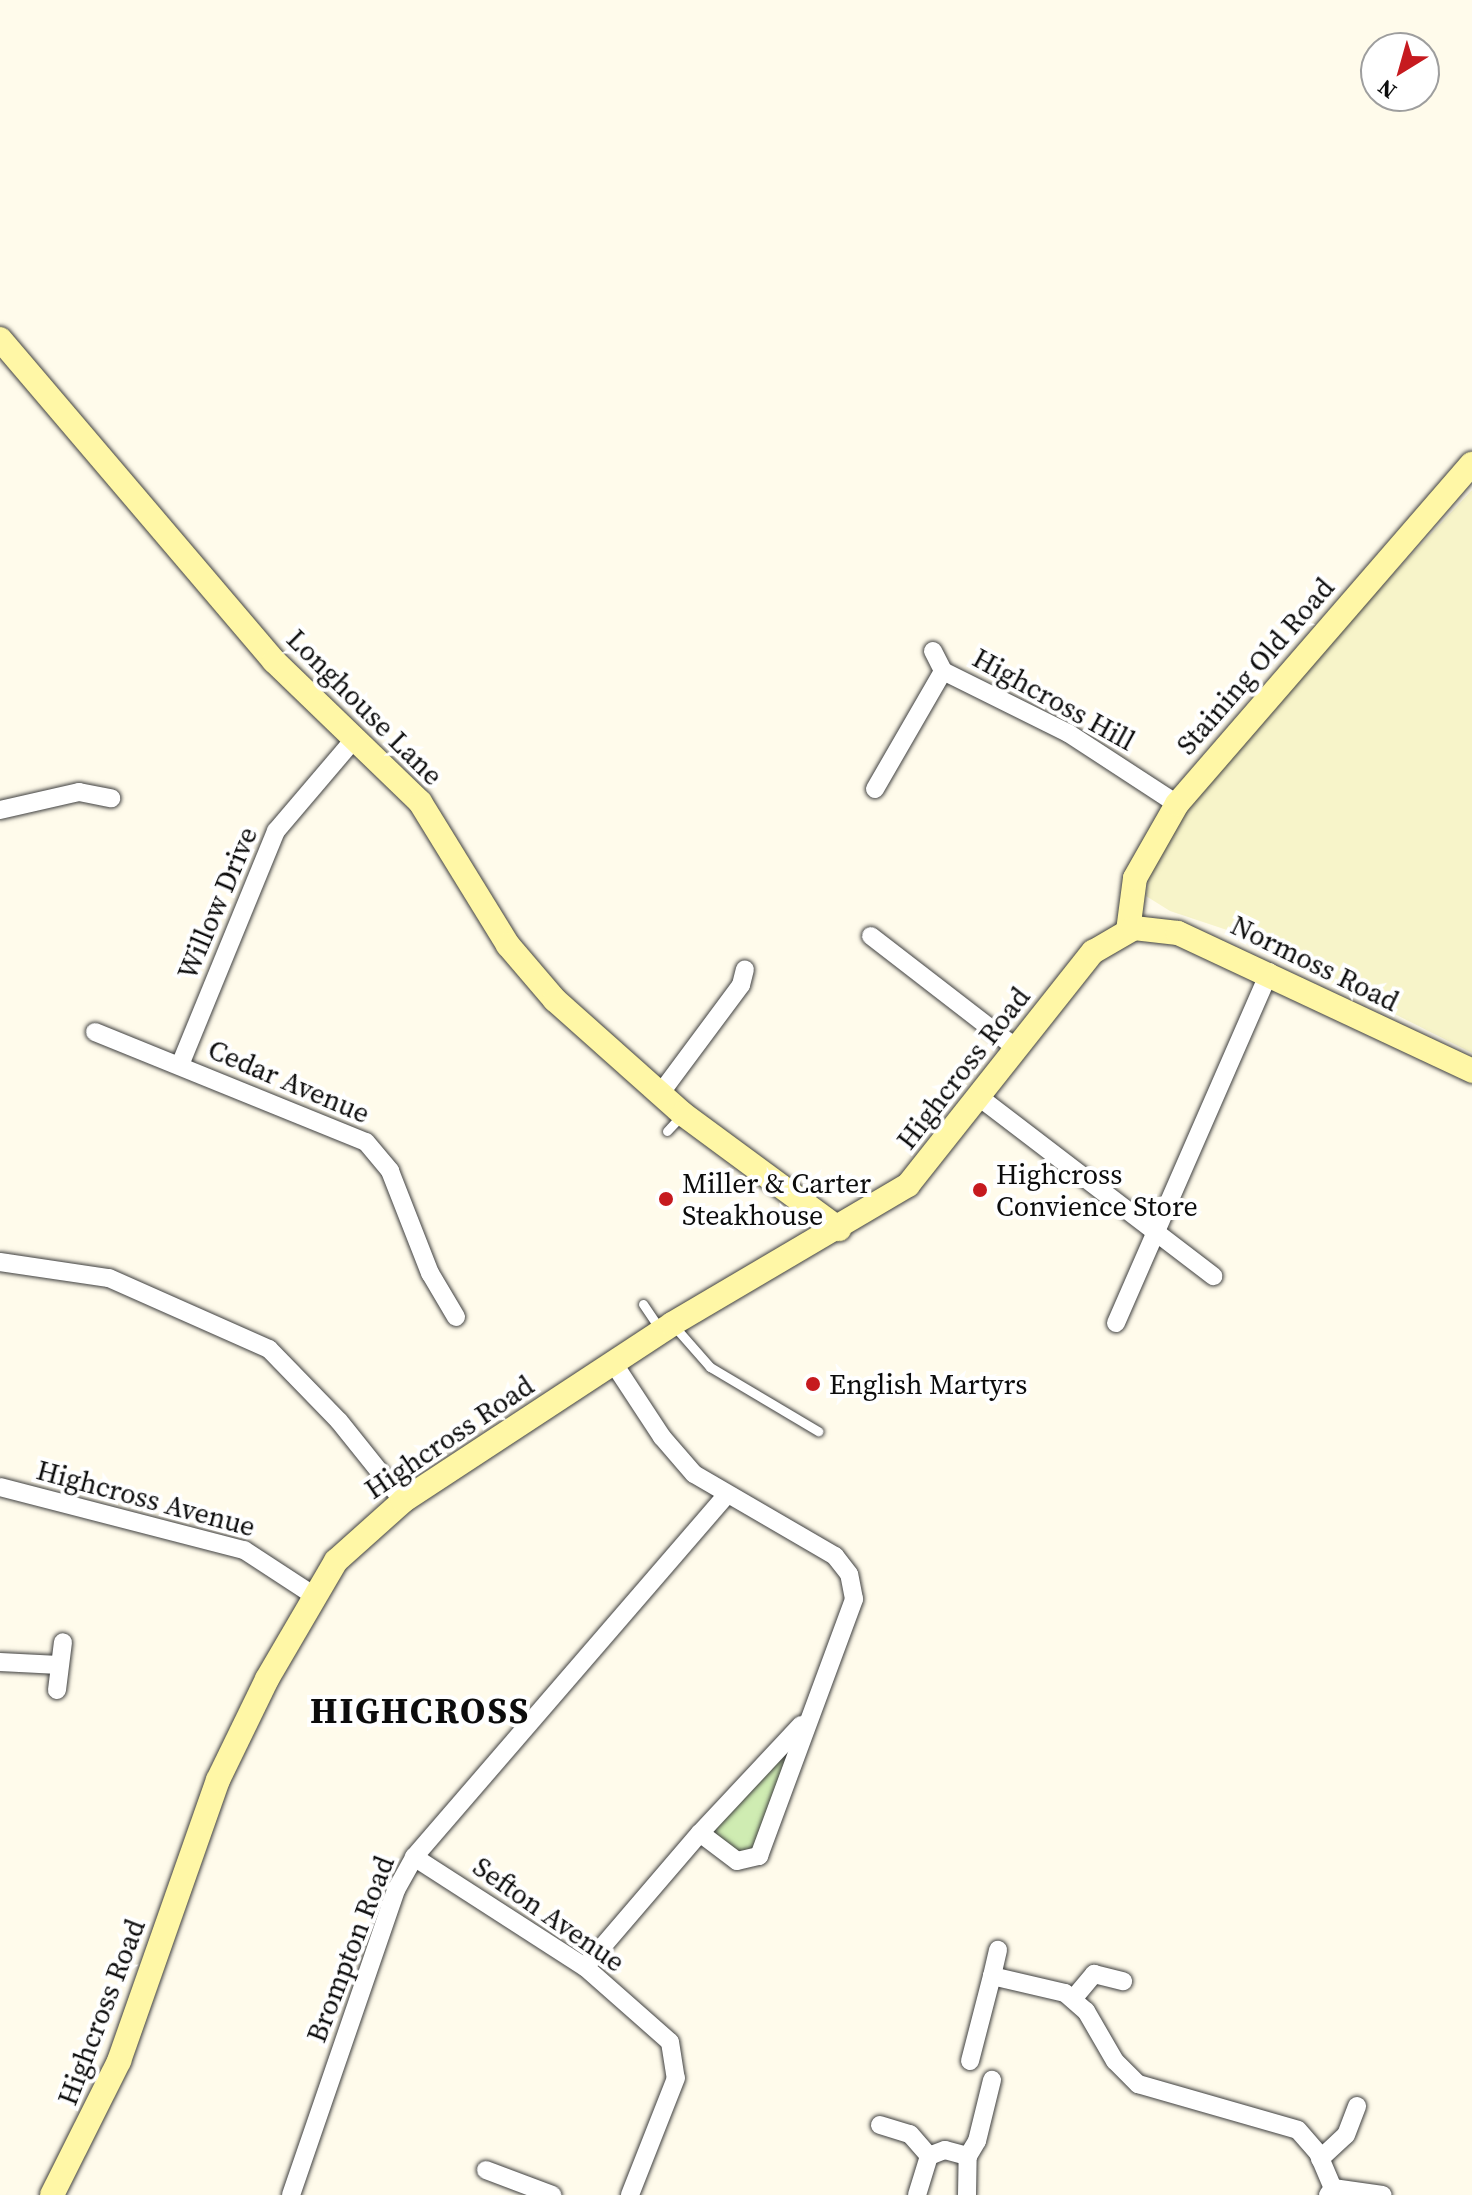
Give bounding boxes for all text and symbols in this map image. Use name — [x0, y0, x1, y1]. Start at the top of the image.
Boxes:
north arrow — [1360, 32, 1440, 112]
text: N — [1371, 73, 1402, 106]
street label: Staining Old Road — [1169, 571, 1341, 761]
street label: Longhouse Lane — [280, 622, 450, 792]
street label: Highcross Hill — [967, 641, 1141, 757]
street label: Willow Drive — [170, 822, 264, 984]
street label: Normoss Road — [1226, 908, 1404, 1018]
street label: Highcross Road — [889, 980, 1037, 1156]
street label: Cedar Avenue — [203, 1032, 375, 1130]
place label: Highcross Convience Store — [996, 1157, 1198, 1223]
place label: Miller & Carter Steakhouse — [682, 1166, 871, 1232]
marker: Highcross Convience Store — [971, 1181, 989, 1199]
marker: Miller & Carter Steakhouse — [657, 1190, 675, 1208]
place label: English Martyrs — [829, 1367, 1027, 1401]
street label: Highcross Road — [358, 1368, 540, 1506]
marker: English Martyrs — [804, 1375, 822, 1393]
street label: Highcross Avenue — [33, 1453, 259, 1543]
district label: HIGHCROSS — [310, 1689, 530, 1733]
street label: Sefton Avenue — [467, 1849, 631, 1979]
street label: Brompton Road — [299, 1851, 401, 2047]
street label: Highcross Road — [50, 1914, 152, 2110]

